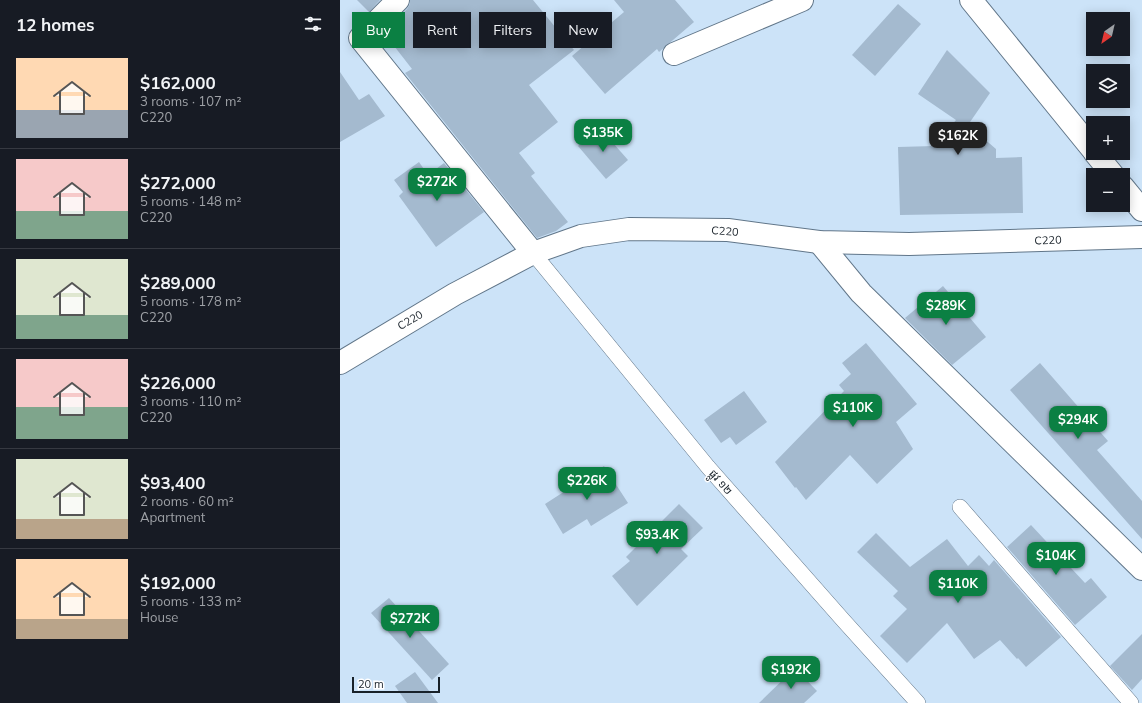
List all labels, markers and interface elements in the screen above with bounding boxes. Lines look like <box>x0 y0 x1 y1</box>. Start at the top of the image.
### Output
chip: Buy <box>352 12 405 48</box>
chip: Rent <box>413 12 471 48</box>
chip: Filters <box>479 12 546 48</box>
chip: New <box>554 12 612 48</box>
north arrow <box>1086 12 1130 56</box>
map controls <box>1086 12 1130 212</box>
icon: filters <box>302 13 324 35</box>
text: 12 homes <box>16 14 95 35</box>
button: layers <box>1086 64 1130 108</box>
text: $162,000 <box>140 72 216 93</box>
icon: home <box>48 74 96 122</box>
text: 3 rooms · 107 m² <box>140 93 241 109</box>
text: C220 <box>140 109 172 125</box>
button: + <box>1086 116 1130 160</box>
pin: $135K <box>575 119 631 153</box>
pin: $162K <box>930 122 986 156</box>
text: $135K <box>583 124 623 140</box>
text: $162K <box>938 127 978 143</box>
pin: $272K <box>409 168 465 202</box>
button: − <box>1086 168 1130 212</box>
text: $272,000 <box>140 172 216 193</box>
text: $272K <box>417 173 457 189</box>
icon: home <box>48 175 96 223</box>
text: 5 rooms · 148 m² <box>140 193 241 209</box>
text: C220 <box>140 209 172 225</box>
street label: C220 <box>711 223 740 239</box>
street label: C220 <box>1034 233 1062 247</box>
text: $289,000 <box>140 272 216 293</box>
icon: home <box>48 275 96 323</box>
pin: $289K <box>918 292 974 326</box>
text: 5 rooms · 178 m² <box>140 293 241 309</box>
text: $289K <box>926 297 966 313</box>
street label: C220 <box>395 307 426 333</box>
text: C220 <box>140 309 172 325</box>
text: $226,000 <box>140 372 216 393</box>
icon: home <box>48 375 96 423</box>
text: 3 rooms · 110 m² <box>140 393 241 409</box>
pin: $110K <box>825 394 881 428</box>
text: $110K <box>833 399 873 415</box>
pin: $294K <box>1050 406 1106 440</box>
text: C220 <box>140 409 172 425</box>
text: $294K <box>1058 411 1098 427</box>
pin: $226K <box>559 467 615 501</box>
street label: ផ្លូវ ១២ <box>704 467 736 500</box>
text: $93,400 <box>140 472 205 493</box>
text: $226K <box>567 472 607 488</box>
icon: home <box>48 475 96 523</box>
text: 2 rooms · 60 m² <box>140 493 234 509</box>
text: Apartment <box>140 509 205 525</box>
pin: $93.4K <box>624 521 690 555</box>
text: $93.4K <box>635 526 679 542</box>
pin: $104K <box>1028 542 1084 576</box>
text: $104K <box>1036 547 1076 563</box>
pin: $110K <box>930 570 986 604</box>
text: $192,000 <box>140 572 216 593</box>
icon: home <box>48 575 96 623</box>
text: $110K <box>938 575 978 591</box>
text: 5 rooms · 133 m² <box>140 593 241 609</box>
pin: $272K <box>382 605 438 639</box>
text: House <box>140 609 178 625</box>
text: $272K <box>390 610 430 626</box>
pin: $192K <box>763 656 819 690</box>
text: $192K <box>771 661 811 677</box>
scale bar <box>352 675 440 694</box>
text: 20 m <box>358 677 384 691</box>

